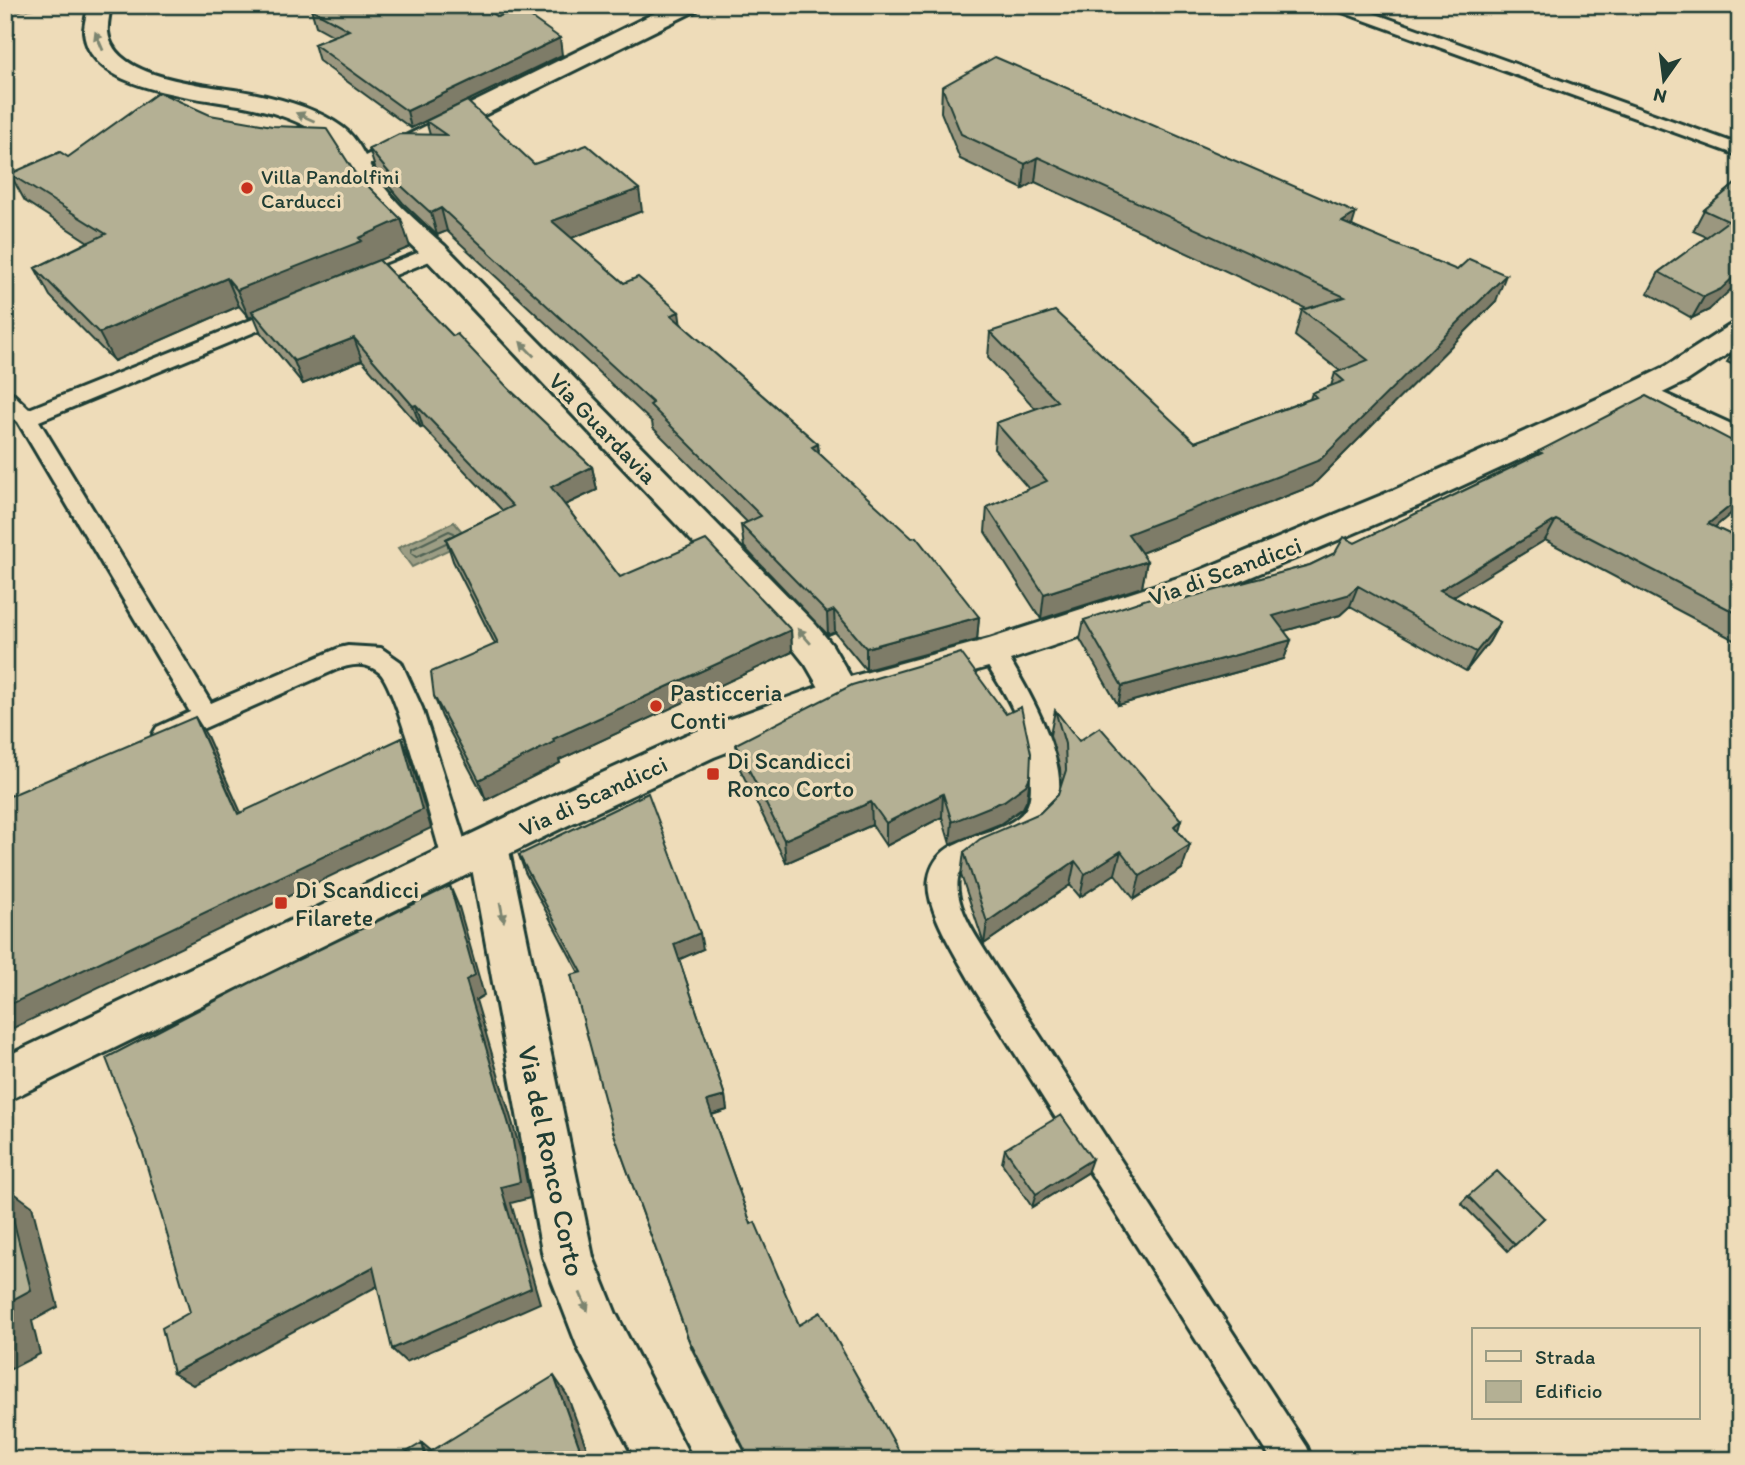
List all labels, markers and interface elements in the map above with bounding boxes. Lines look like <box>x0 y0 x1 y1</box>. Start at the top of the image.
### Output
one-way arrow <box>93 31 105 51</box>
north arrow <box>1630 46 1700 116</box>
text: N <box>1651 83 1669 109</box>
one-way arrow <box>294 111 315 122</box>
place label: Villa Pandolfini Carducci <box>261 164 399 213</box>
marker: Villa Pandolfini Carducci <box>239 180 255 196</box>
one-way arrow <box>519 340 536 357</box>
street label: Via Guardavia <box>543 366 664 490</box>
street label: Via di Scandicci <box>1145 530 1305 612</box>
one-way arrow <box>797 628 812 645</box>
place label: Pasticceria Conti <box>670 678 783 735</box>
marker: Pasticceria Conti <box>648 698 664 714</box>
place label: Di Scandicci Ronco Corto <box>727 746 854 803</box>
street label: Via di Scandicci <box>514 749 672 843</box>
marker: Di Scandicci Ronco Corto <box>705 766 721 782</box>
place label: Di Scandicci Filarete <box>295 875 419 932</box>
marker: Di Scandicci Filarete <box>273 895 289 911</box>
one-way arrow <box>496 901 507 923</box>
street label: Via del Ronco Corto <box>511 1042 593 1280</box>
one-way arrow <box>579 1292 590 1313</box>
legend <box>1472 1328 1700 1420</box>
text: Strada <box>1535 1344 1595 1369</box>
text: Edificio <box>1535 1378 1603 1403</box>

